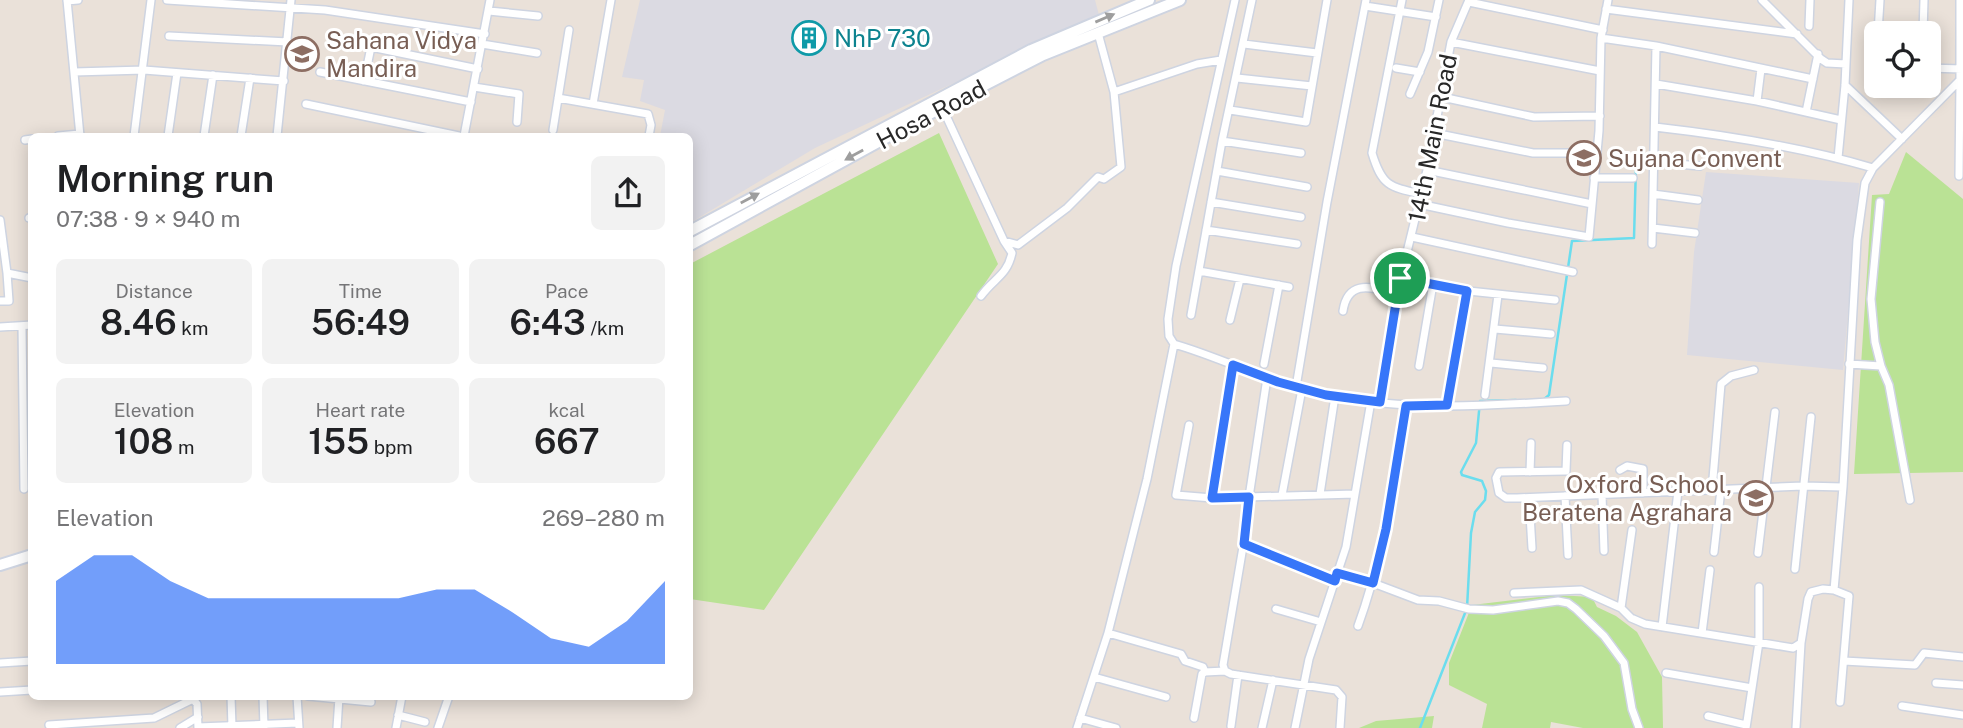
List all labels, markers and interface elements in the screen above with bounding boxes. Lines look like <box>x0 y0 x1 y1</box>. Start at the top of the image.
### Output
one-way arrow <box>1095 12 1115 24</box>
building icon: NhP 730 <box>790 19 828 57</box>
map controls <box>1864 21 1941 98</box>
button: locate <box>1864 21 1941 98</box>
place label: NhP 730 <box>834 24 931 52</box>
place label: Sahana Vidya Mandira <box>326 26 477 82</box>
school or university icon: Sahana Vidya Mandira <box>283 35 321 73</box>
street label: 14th Main Road <box>1402 51 1462 225</box>
street label: Hosa Road <box>872 74 990 154</box>
school or university icon: Sujana Convent <box>1565 139 1603 177</box>
place label: Sujana Convent <box>1608 144 1782 172</box>
one-way arrow <box>843 149 863 161</box>
text: Morning run <box>56 156 274 201</box>
button: share <box>591 156 665 230</box>
one-way arrow <box>740 193 760 205</box>
text: 07:38 · 9 × 940 m <box>56 205 241 232</box>
pin <box>1370 248 1430 308</box>
icon: arrive <box>1381 259 1419 297</box>
text: Distance <box>116 280 193 302</box>
text: Time <box>339 280 382 302</box>
text: Pace <box>545 280 589 302</box>
text: 8.46 <box>100 302 177 343</box>
text: 56:49 <box>311 302 410 343</box>
text: 6:43 <box>509 302 586 343</box>
text: km <box>177 317 208 339</box>
text: /km <box>586 317 624 339</box>
text: Elevation <box>114 399 194 421</box>
text: Heart rate <box>316 399 405 421</box>
text: kcal <box>548 399 585 421</box>
text: 108 <box>114 421 173 462</box>
text: 155 <box>308 421 369 462</box>
text: 667 <box>534 421 600 462</box>
text: m <box>173 436 195 458</box>
text: bpm <box>369 436 413 458</box>
place label: Oxford School, Beratena Agrahara <box>1522 470 1732 526</box>
school or university icon: Oxford School, Beratena Agrahara <box>1737 479 1775 517</box>
text: Elevation <box>56 504 154 531</box>
text: 269–280 m <box>542 504 665 531</box>

